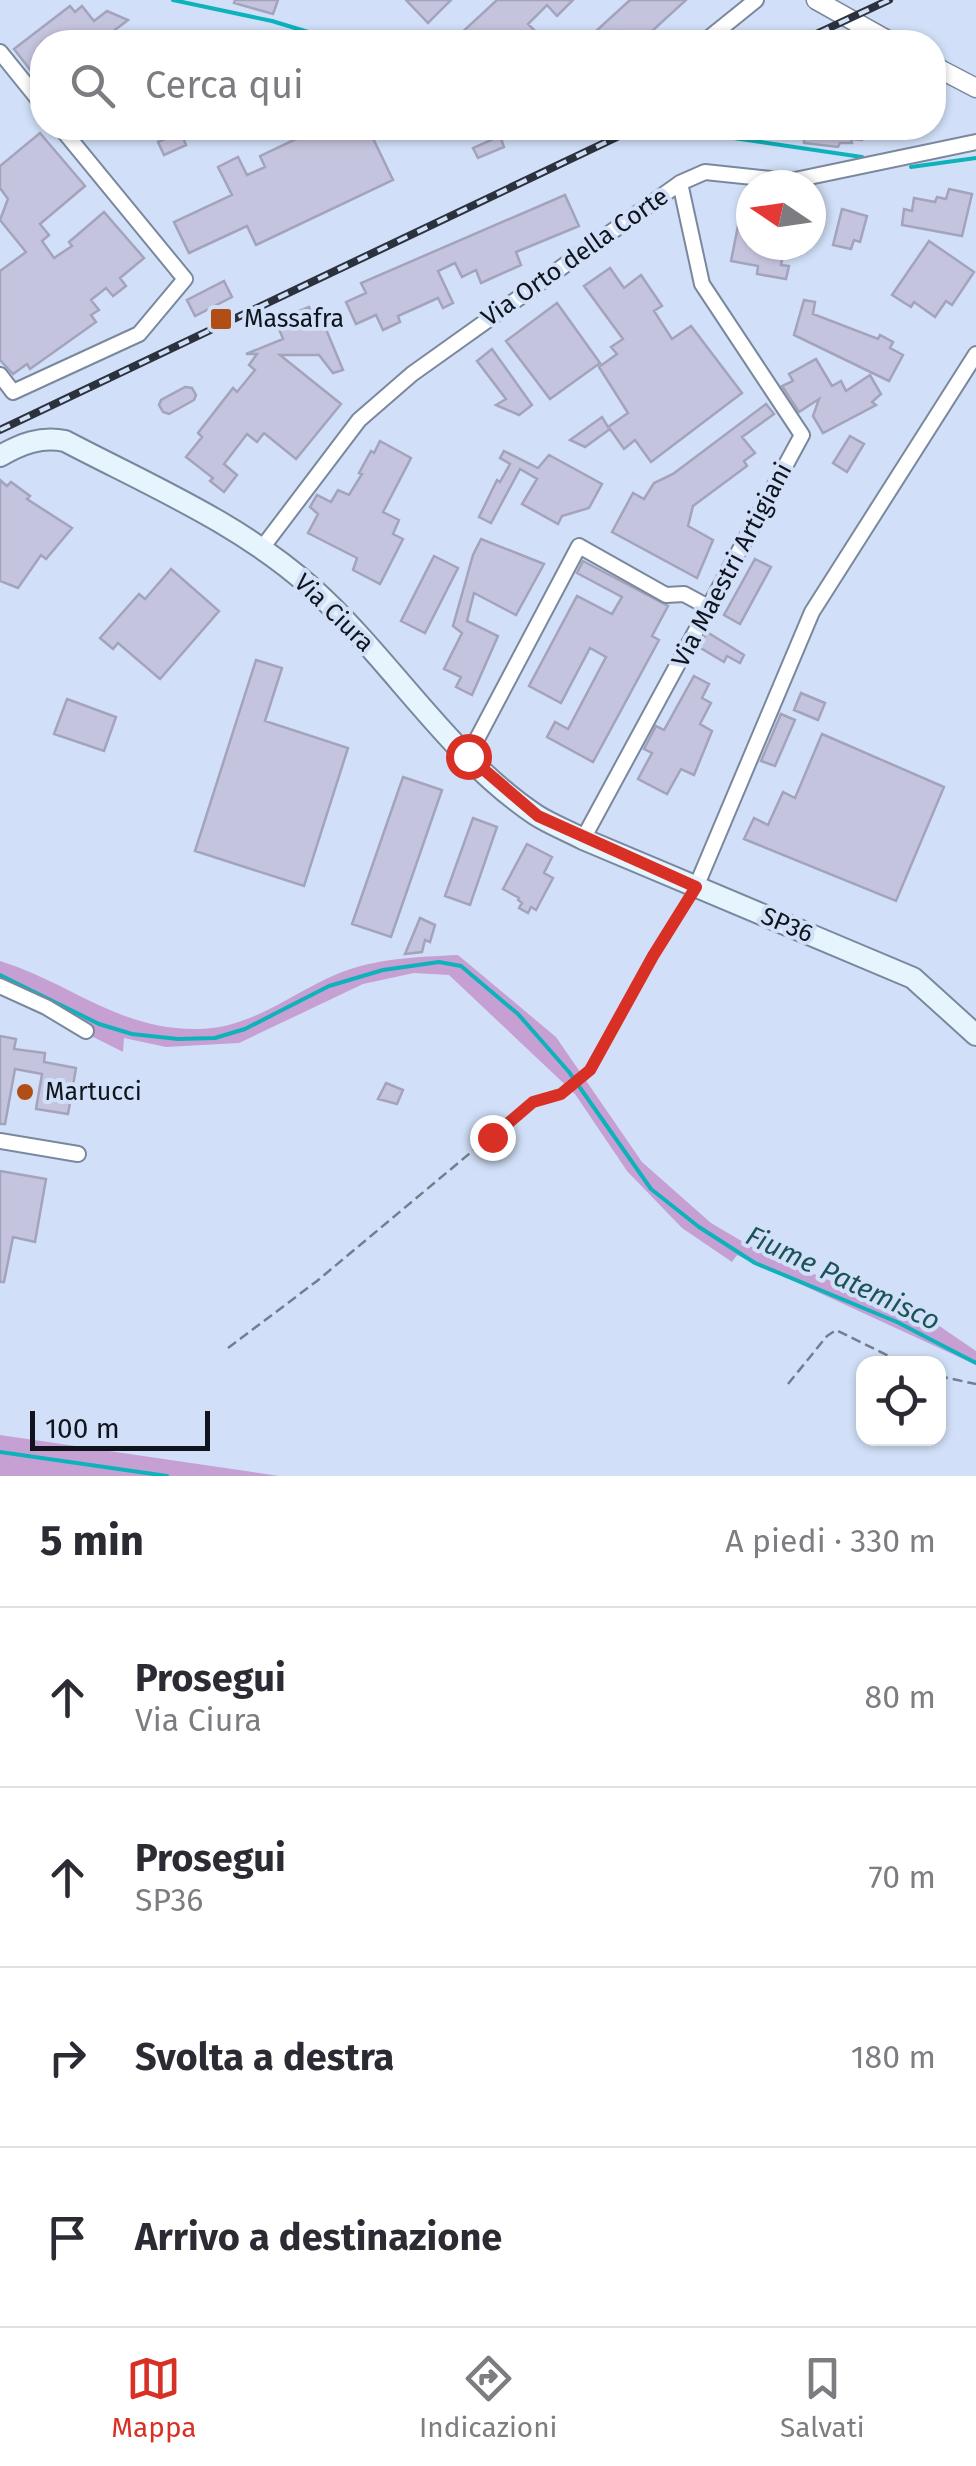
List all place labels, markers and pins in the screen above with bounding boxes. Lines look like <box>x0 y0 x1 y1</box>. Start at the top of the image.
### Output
place label: Massafra <box>244 304 344 334</box>
marker: Massafra <box>208 306 234 332</box>
place label: Martucci <box>45 1077 142 1107</box>
marker: Martucci <box>14 1081 36 1103</box>

